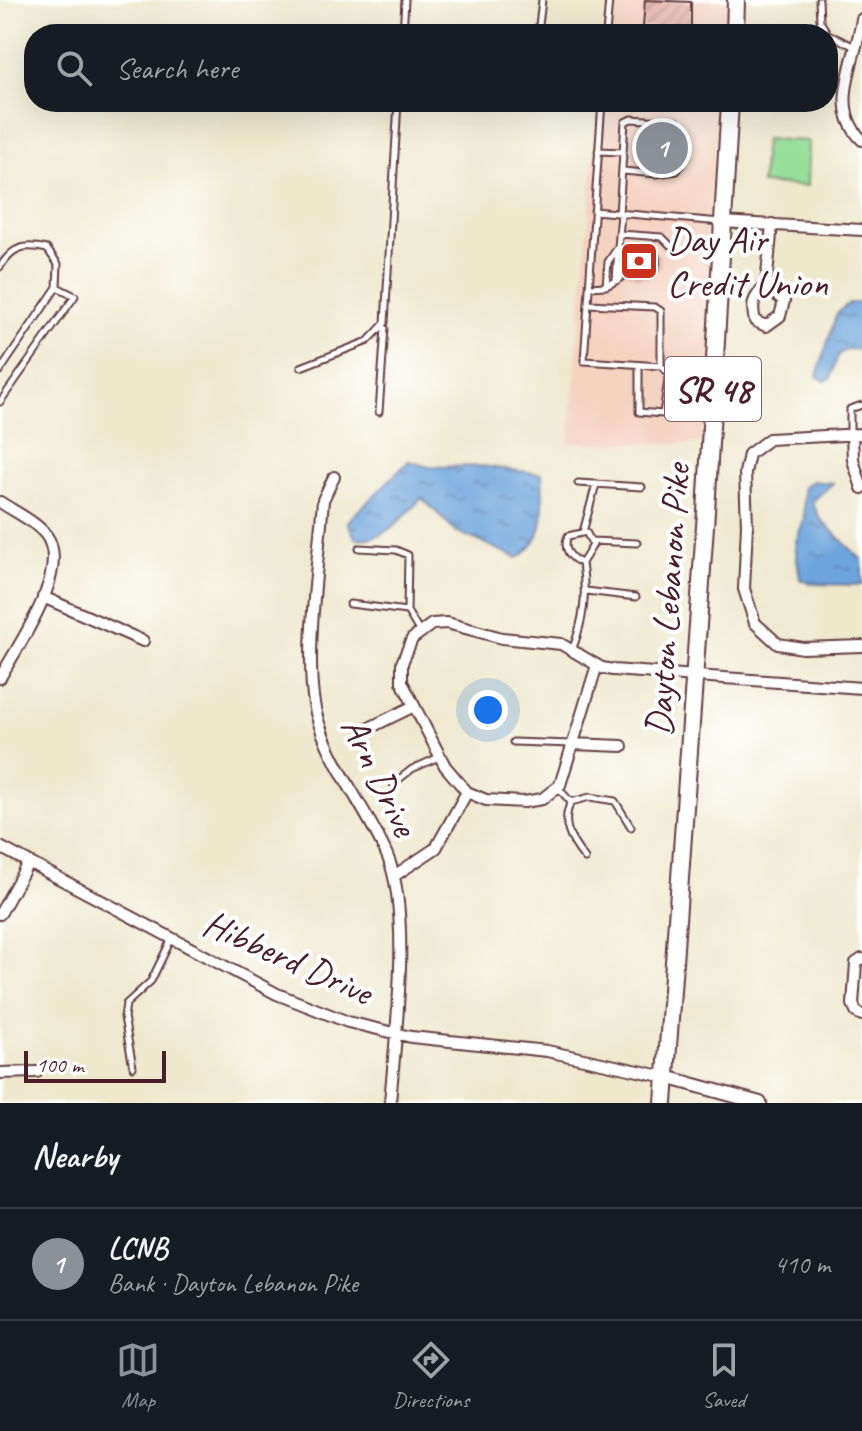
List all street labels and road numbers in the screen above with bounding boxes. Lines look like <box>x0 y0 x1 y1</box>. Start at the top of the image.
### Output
road number: SR 48 <box>665 357 761 421</box>
street label: Dayton Lebanon Pike <box>635 460 701 738</box>
street label: Arn Drive <box>331 709 430 846</box>
street label: Hibberd Drive <box>196 899 382 1017</box>

